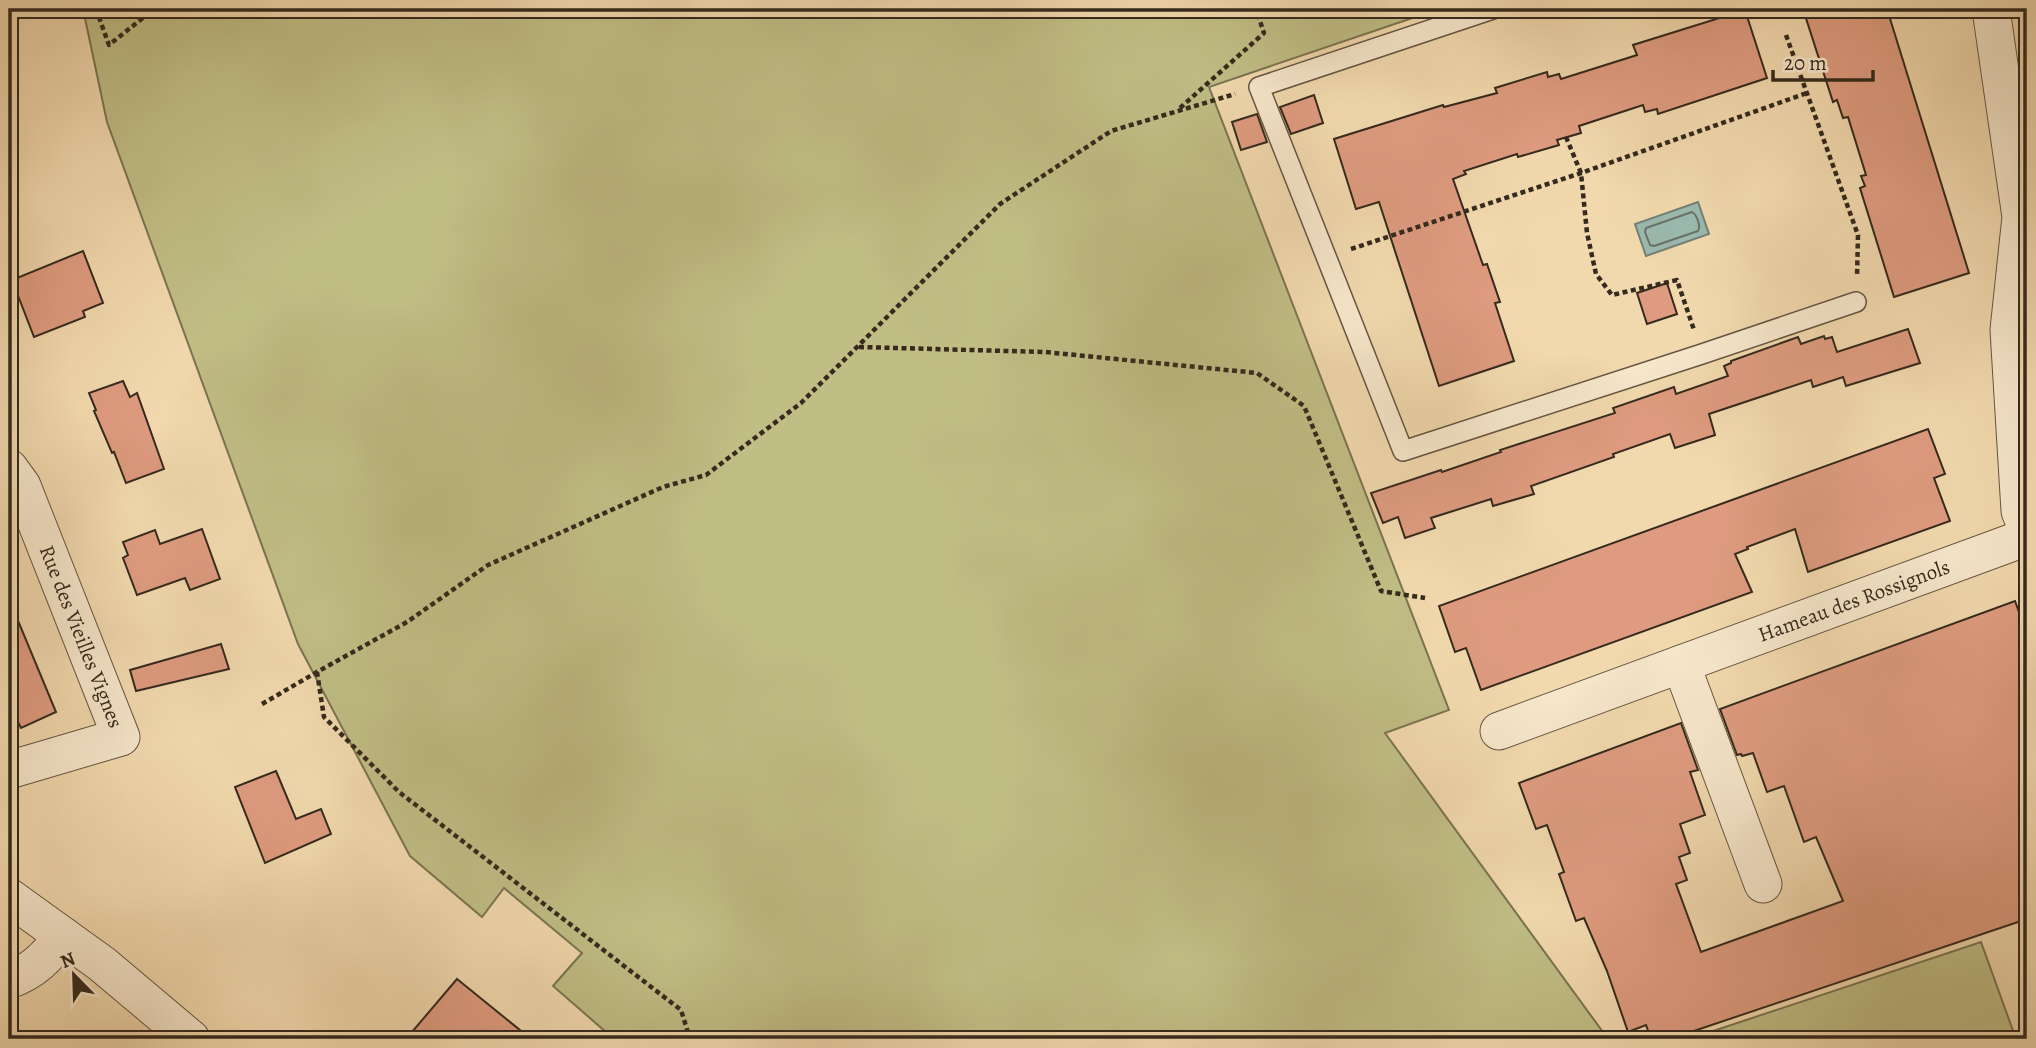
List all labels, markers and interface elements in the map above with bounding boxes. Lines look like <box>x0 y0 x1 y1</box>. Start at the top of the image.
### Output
scale bar <box>1773 38 1873 82</box>
text: 20 m <box>1784 49 1827 77</box>
street label: Rue des Vieilles Vignes <box>33 541 130 732</box>
street label: Hameau des Rossignols <box>1754 553 1954 649</box>
north arrow <box>38 940 108 1010</box>
text: N <box>56 946 79 975</box>

